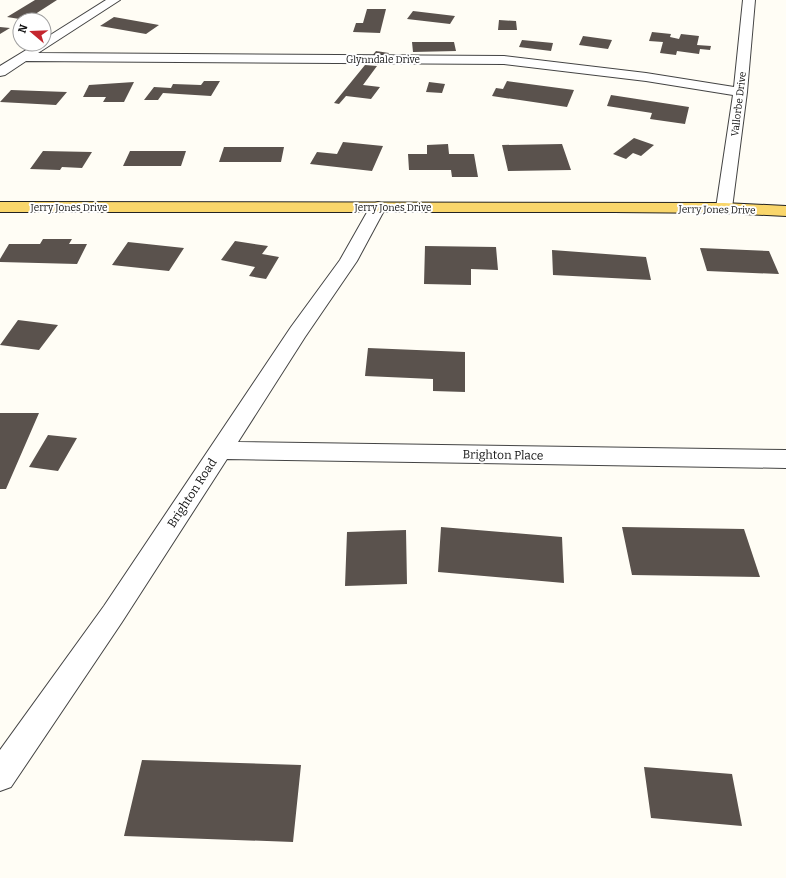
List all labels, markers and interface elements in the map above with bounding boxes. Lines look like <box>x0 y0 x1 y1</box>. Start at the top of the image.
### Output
north arrow <box>12 12 52 52</box>
text: N <box>15 22 31 35</box>
street label: Glynndale Drive <box>346 54 420 66</box>
street label: Vallorbe Drive <box>729 71 749 137</box>
street label: Jerry Jones Drive <box>30 202 107 214</box>
street label: Jerry Jones Drive <box>354 202 431 214</box>
street label: Jerry Jones Drive <box>677 203 756 217</box>
street label: Brighton Place <box>463 447 543 463</box>
street label: Brighton Road <box>164 456 220 530</box>

